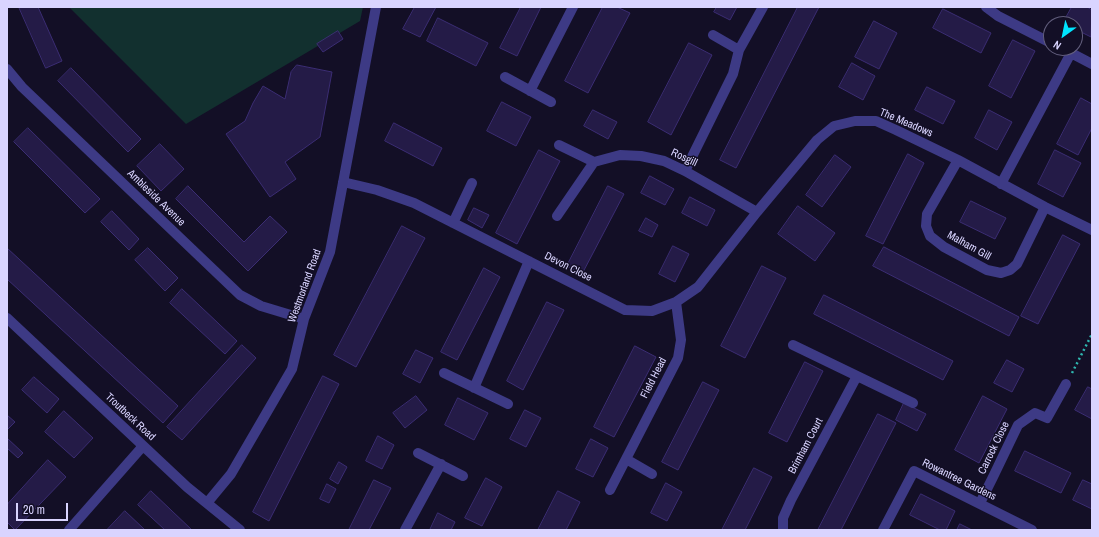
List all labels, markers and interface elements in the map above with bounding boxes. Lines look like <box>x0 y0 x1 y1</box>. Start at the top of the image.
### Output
north arrow <box>1043 16 1083 56</box>
text: N <box>1050 38 1064 53</box>
street label: The Meadows <box>877 106 935 140</box>
street label: Rosgill <box>669 146 699 170</box>
street label: Ambleside Avenue <box>124 167 188 229</box>
street label: Malham Gill <box>945 229 993 263</box>
street label: Westmorland Road <box>286 248 324 324</box>
street label: Devon Close <box>542 249 594 285</box>
street label: Field Head <box>638 355 670 401</box>
street label: Troutbeck Road <box>102 390 158 444</box>
street label: Brimham Court <box>786 416 826 476</box>
street label: Carrock Close <box>976 419 1012 477</box>
street label: Rowantree Gardens <box>920 456 998 504</box>
scale bar <box>18 495 70 521</box>
text: 20 m <box>23 502 45 518</box>

